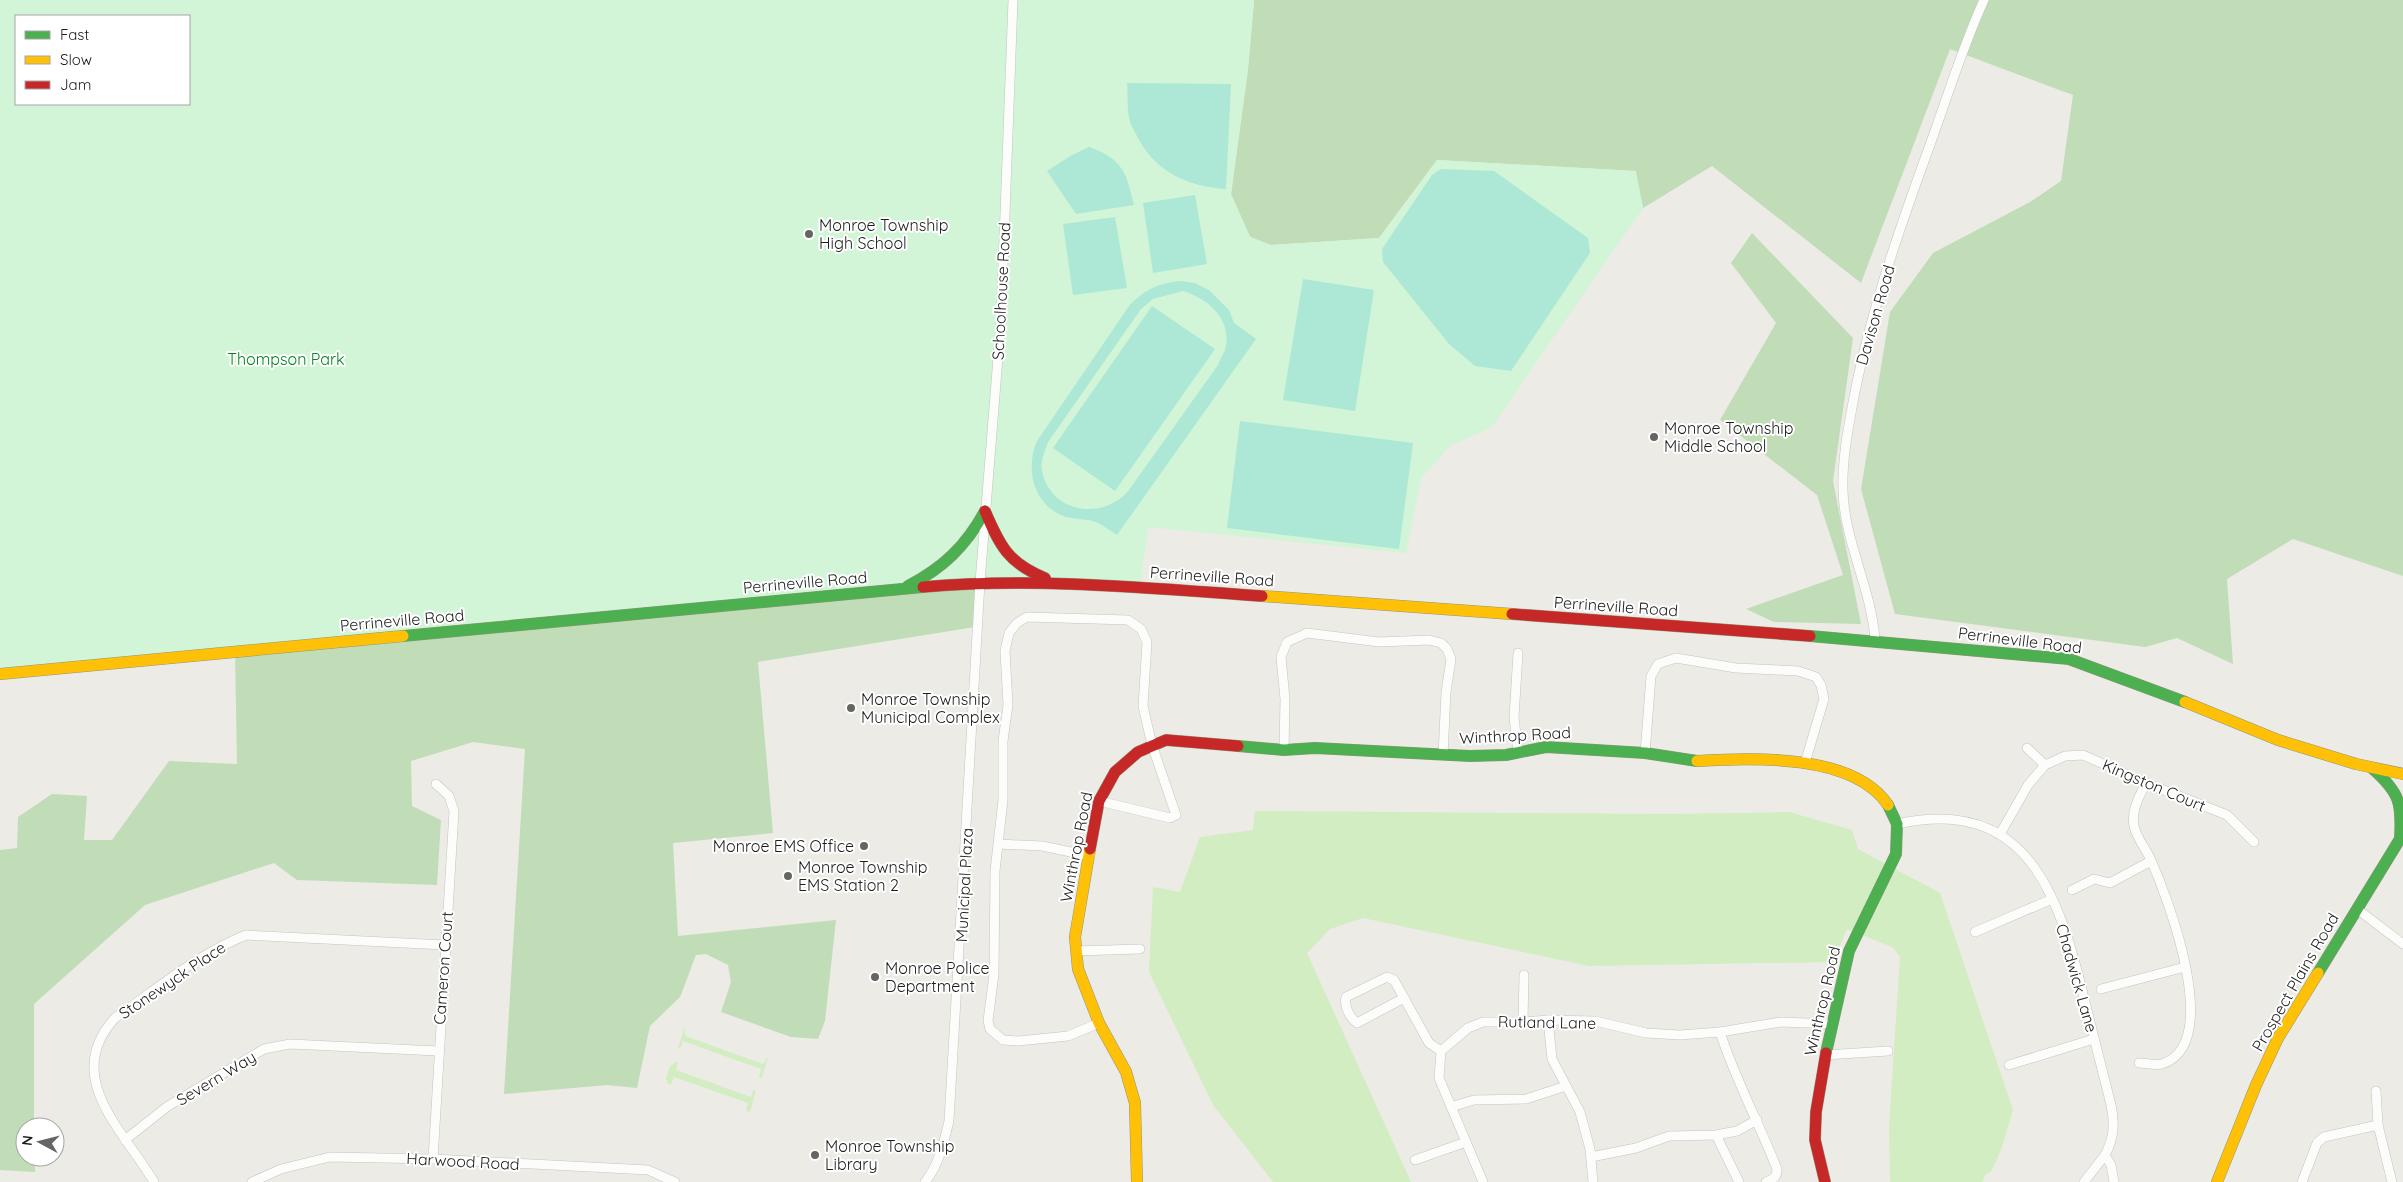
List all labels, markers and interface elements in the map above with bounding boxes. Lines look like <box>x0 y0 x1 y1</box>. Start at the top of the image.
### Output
legend <box>15 15 190 105</box>
text: Fast <box>60 25 89 44</box>
text: Slow <box>60 50 92 69</box>
text: Jam <box>60 75 91 94</box>
place label: Monroe Township High School <box>819 215 948 253</box>
street label: Schoolhouse Road <box>987 222 1015 360</box>
marker: Monroe Township High School <box>803 228 815 240</box>
street label: Davison Road <box>1851 263 1899 367</box>
park label: Thompson Park <box>227 349 345 369</box>
place label: Monroe Township Middle School <box>1664 418 1793 456</box>
marker: Monroe Township Middle School <box>1648 431 1660 443</box>
street label: Perrineville Road <box>1149 562 1275 590</box>
street label: Perrineville Road <box>742 567 868 597</box>
street label: Perrineville Road <box>1553 592 1679 620</box>
street label: Perrineville Road <box>339 605 465 635</box>
street label: Perrineville Road <box>1957 622 2083 658</box>
place label: Monroe Township Municipal Complex <box>861 689 1000 727</box>
marker: Monroe Township Municipal Complex <box>845 702 857 714</box>
street label: Winthrop Road <box>1459 722 1571 748</box>
street label: Kingston Court <box>2099 754 2209 816</box>
street label: Winthrop Road <box>1056 790 1096 904</box>
street label: Municipal Plaza <box>951 827 977 943</box>
place label: Monroe EMS Office <box>713 836 854 856</box>
marker: Monroe EMS Office <box>858 840 870 852</box>
place label: Monroe Township EMS Station 2 <box>798 857 927 895</box>
marker: Monroe Township EMS Station 2 <box>782 870 794 882</box>
street label: Prospect Plains Road <box>2247 909 2343 1055</box>
street label: Cameron Court <box>429 911 457 1025</box>
street label: Chadwick Lane <box>2052 921 2102 1035</box>
street label: Stonewyck Place <box>115 937 229 1023</box>
street label: Winthrop Road <box>1800 944 1844 1058</box>
place label: Monroe Police Department <box>885 958 990 996</box>
marker: Monroe Police Department <box>869 971 881 983</box>
street label: Rutland Lane <box>1498 1011 1596 1033</box>
street label: Severn Way <box>173 1046 259 1110</box>
north arrow <box>15 1117 65 1167</box>
text: N <box>18 1134 37 1147</box>
place label: Monroe Township Library <box>825 1136 954 1174</box>
street label: Harwood Road <box>406 1148 520 1174</box>
marker: Monroe Township Library <box>809 1149 821 1161</box>

